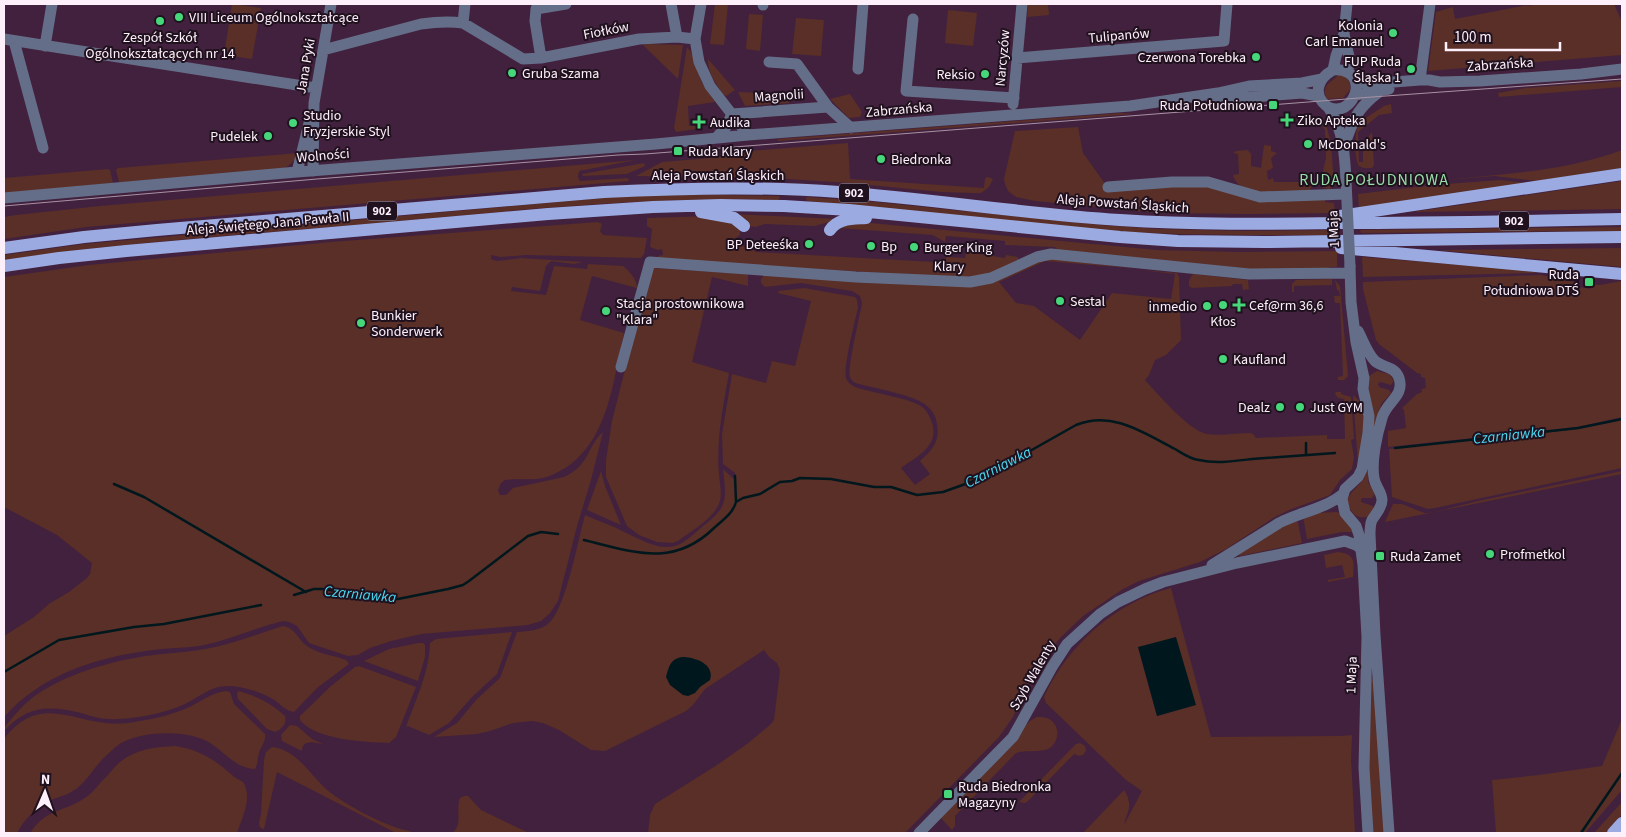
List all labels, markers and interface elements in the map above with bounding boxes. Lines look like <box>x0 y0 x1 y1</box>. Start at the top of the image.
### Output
place label: VIII Liceum Ogólnokształcące <box>189 8 359 28</box>
marker: VIII Liceum Ogólnokształcące <box>173 11 185 23</box>
marker: Zespół Szkół Ogólnokształcących nr 14 <box>154 15 166 27</box>
place label: Kolonia Carl Emanuel <box>1305 16 1383 52</box>
street label: Fiołków <box>582 17 631 45</box>
scale bar <box>1446 20 1560 52</box>
street label: Tulipanów <box>1088 23 1151 49</box>
marker: Kolonia Carl Emanuel <box>1387 27 1399 39</box>
text: 100 m <box>1454 27 1492 48</box>
place label: Zespół Szkół Ogólnokształcących nr 14 <box>85 28 235 64</box>
street label: Narcyzów <box>991 29 1015 87</box>
street label: Jana Pyki <box>291 37 321 96</box>
place label: Czerwona Torebka <box>1138 48 1246 68</box>
marker: Czerwona Torebka <box>1250 51 1262 63</box>
place label: FUP Ruda Śląska 1 <box>1344 52 1401 88</box>
street label: Zabrzańska <box>1466 53 1534 77</box>
marker: FUP Ruda Śląska 1 <box>1405 63 1417 75</box>
place label: Gruba Szama <box>522 64 599 84</box>
place label: Reksio <box>936 65 975 85</box>
marker: Gruba Szama <box>506 67 518 79</box>
marker: Reksio <box>979 68 991 80</box>
street label: Magnolii <box>753 84 805 108</box>
place label: Ruda Południowa <box>1159 96 1263 116</box>
street label: Zabrzańska <box>865 97 933 123</box>
marker: Ruda Południowa <box>1267 99 1279 111</box>
place label: Studio Fryzjerskie Styl <box>303 106 391 142</box>
place label: Ziko Apteka <box>1297 111 1366 131</box>
place label: Audika <box>710 113 750 133</box>
marker: Ziko Apteka <box>1281 114 1293 126</box>
marker: Audika <box>692 115 706 129</box>
marker: Studio Fryzjerskie Styl <box>287 117 299 129</box>
place label: Pudelek <box>210 127 258 147</box>
marker: Pudelek <box>262 130 274 142</box>
place label: McDonald's <box>1318 135 1386 155</box>
marker: McDonald's <box>1302 138 1314 150</box>
place label: Ruda Klary <box>688 142 752 162</box>
street label: Wolności <box>296 144 350 168</box>
marker: Ruda Klary <box>672 145 684 157</box>
place label: Biedronka <box>891 150 951 170</box>
marker: Biedronka <box>875 153 887 165</box>
street label: Aleja Powstań Śląskich <box>652 166 784 186</box>
district label: RUDA POŁUDNIOWA <box>1299 169 1449 191</box>
road number: 902 <box>839 184 869 202</box>
street label: Aleja Powstań Śląskich <box>1056 189 1190 219</box>
road number: 902 <box>367 202 397 220</box>
street label: Aleja świętego Jana Pawła II <box>186 207 350 241</box>
street label: 1 Maja <box>1323 210 1345 248</box>
road number: 902 <box>1499 212 1529 230</box>
place label: BP Deteeśka <box>726 235 799 255</box>
place label: Bp <box>881 237 897 257</box>
marker: BP Deteeśka <box>803 238 815 250</box>
place label: Burger King <box>924 238 992 258</box>
marker: Bp <box>865 240 877 252</box>
marker: Burger King <box>908 241 920 253</box>
street label: Klary <box>933 256 965 278</box>
place label: Ruda Południowa DTŚ <box>1483 265 1579 301</box>
marker: Ruda Południowa DTŚ <box>1583 276 1595 288</box>
place label: Sestal <box>1070 292 1105 312</box>
place label: Stacja prostownikowa "Klara" <box>616 294 744 330</box>
marker: Sestal <box>1054 295 1066 307</box>
place label: Cef@rm 36,6 <box>1249 296 1324 316</box>
place label: inmedio <box>1149 297 1197 317</box>
marker: Kłos <box>1217 299 1229 311</box>
marker: Cef@rm 36,6 <box>1233 299 1245 311</box>
marker: inmedio <box>1201 300 1213 312</box>
marker: Stacja prostownikowa "Klara" <box>600 305 612 317</box>
place label: Bunkier Sonderwerk <box>371 306 442 342</box>
place label: Kłos <box>1210 312 1236 332</box>
marker: Bunkier Sonderwerk <box>355 317 367 329</box>
place label: Kaufland <box>1233 350 1286 370</box>
marker: Kaufland <box>1217 353 1229 365</box>
place label: Dealz <box>1238 398 1270 418</box>
place label: Just GYM <box>1310 398 1363 418</box>
marker: Dealz <box>1274 401 1286 413</box>
marker: Just GYM <box>1294 401 1306 413</box>
water label: Czarniawka <box>1472 421 1546 450</box>
water label: Czarniawka <box>961 442 1035 493</box>
place label: Profmetkol <box>1500 545 1566 565</box>
place label: Ruda Zamet <box>1390 547 1461 567</box>
marker: Profmetkol <box>1484 548 1496 560</box>
marker: Ruda Zamet <box>1374 550 1386 562</box>
water label: Czarniawka <box>323 581 397 608</box>
street label: Szyb Walenty <box>1005 636 1061 714</box>
street label: 1 Maja <box>1341 656 1363 694</box>
north arrow <box>20 767 70 817</box>
text: N <box>40 770 50 790</box>
place label: Ruda Biedronka Magazyny <box>958 777 1051 813</box>
marker: Ruda Biedronka Magazyny <box>942 788 954 800</box>

